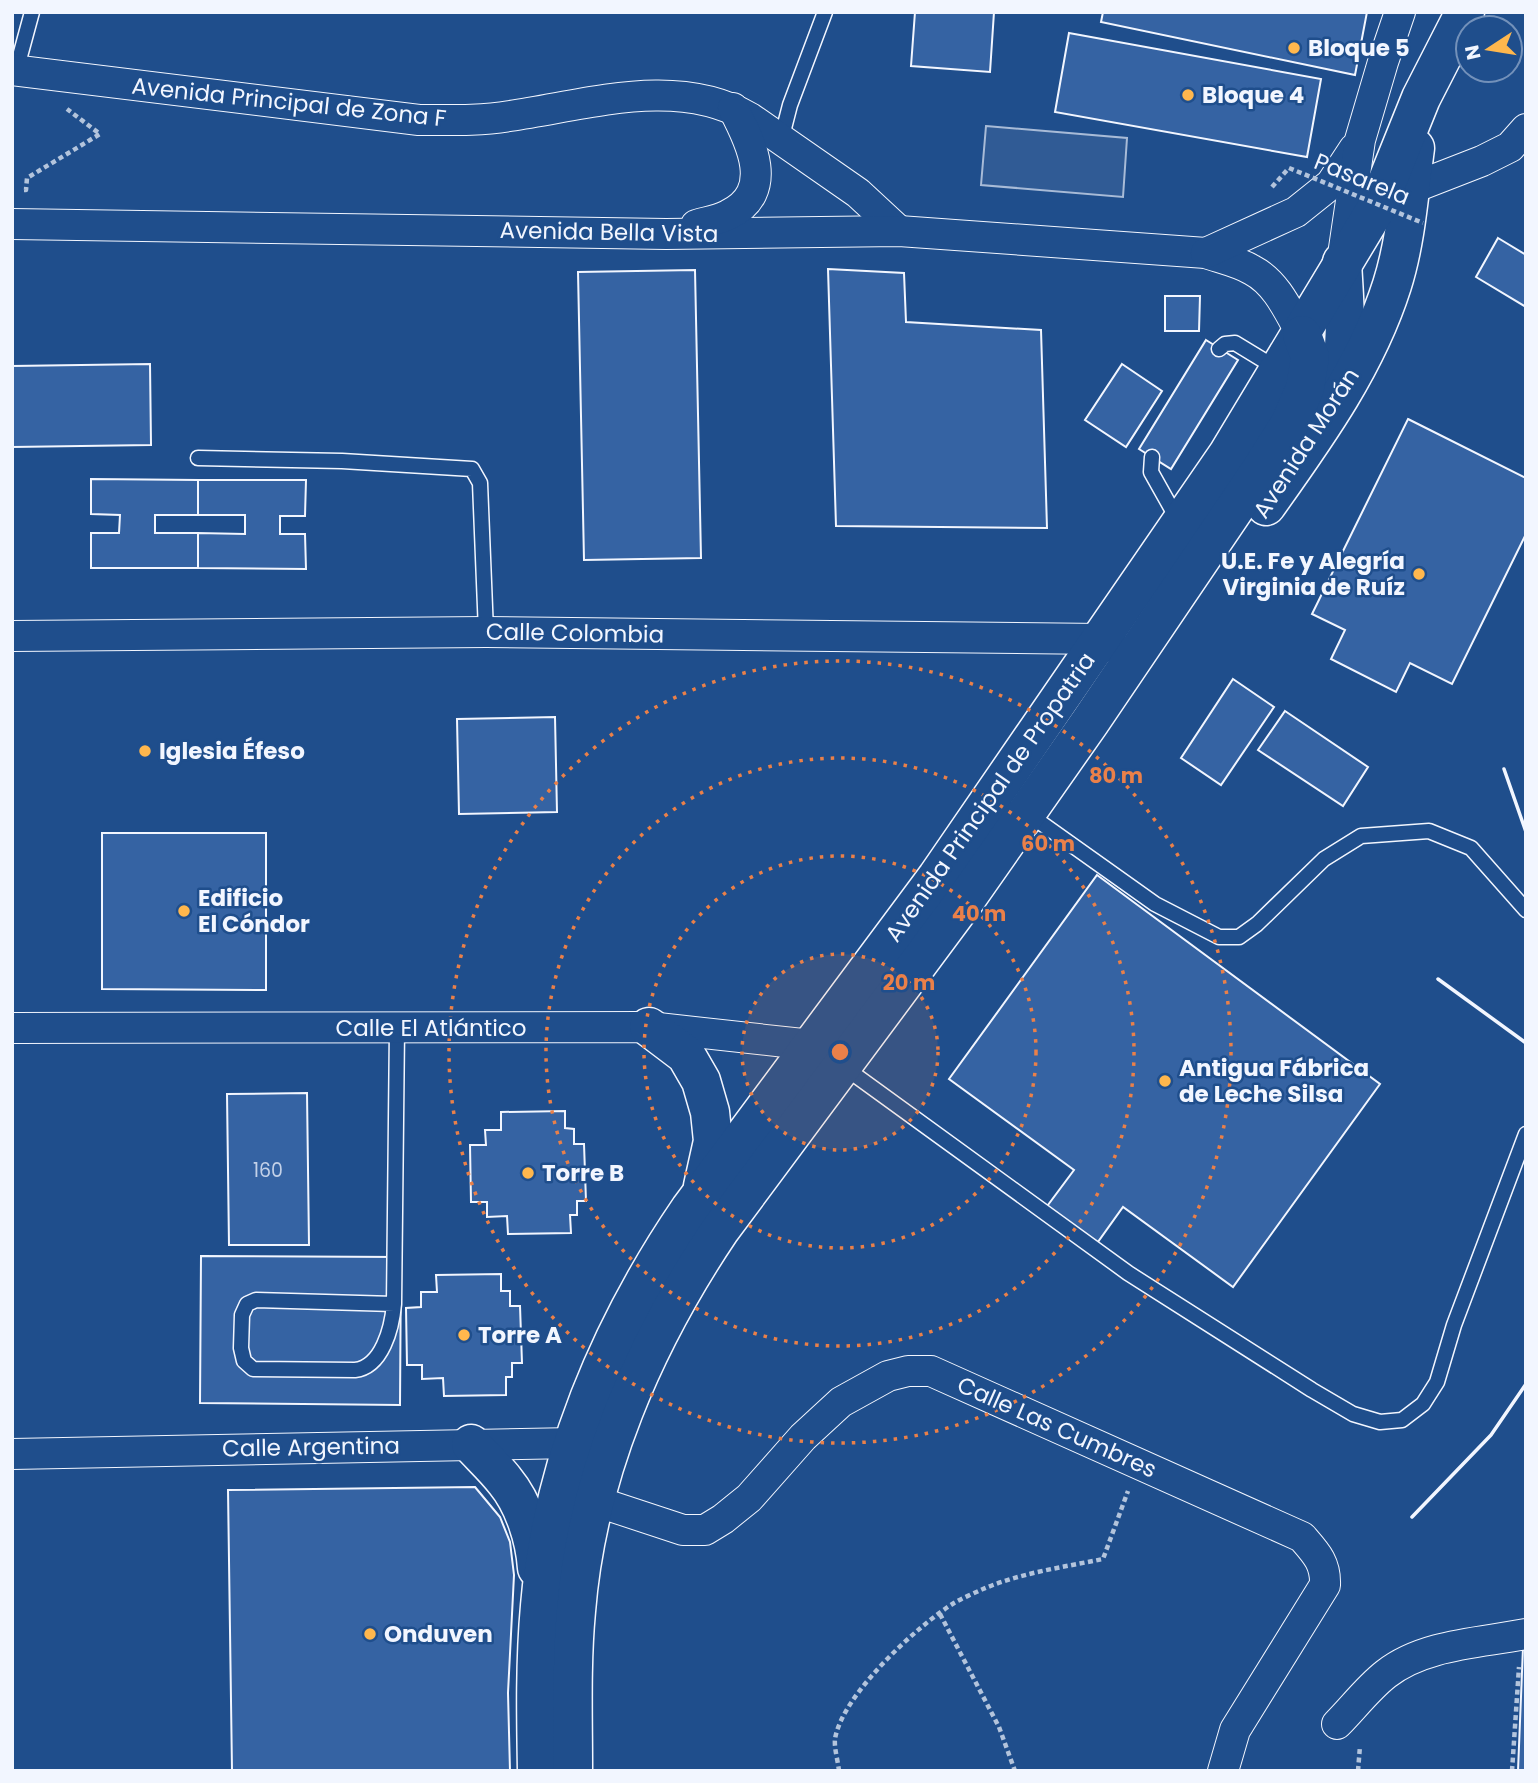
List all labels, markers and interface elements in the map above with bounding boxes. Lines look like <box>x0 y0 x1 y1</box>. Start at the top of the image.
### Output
north arrow <box>1454 14 1524 84</box>
place label: Bloque 5 <box>1308 32 1410 64</box>
marker: Bloque 5 <box>1286 40 1302 56</box>
text: N <box>1458 43 1488 62</box>
street label: Avenida Principal de Zona F <box>130 70 448 134</box>
place label: Bloque 4 <box>1202 79 1304 111</box>
marker: Bloque 4 <box>1180 87 1196 103</box>
street label: Pasarela <box>1309 145 1415 213</box>
street label: Avenida Bella Vista <box>499 214 719 250</box>
street label: Avenida Morán <box>1245 361 1367 525</box>
place label: U.E. Fe y Alegría Virginia de Ruíz <box>1221 545 1405 603</box>
marker: U.E. Fe y Alegría Virginia de Ruíz <box>1411 566 1427 582</box>
street label: Calle Colombia <box>486 615 664 651</box>
street label: Avenida Principal de Propatria <box>877 646 1103 948</box>
place label: Iglesia Éfeso <box>159 735 305 767</box>
marker: Iglesia Éfeso <box>137 743 153 759</box>
text: 80 m <box>1089 761 1143 790</box>
text: 60 m <box>1021 829 1075 858</box>
place label: Edificio El Cóndor <box>198 882 310 940</box>
text: 40 m <box>952 899 1006 928</box>
marker: Edificio El Cóndor <box>176 903 192 919</box>
text: 20 m <box>883 968 935 997</box>
street label: Calle El Atlántico <box>335 1012 527 1044</box>
centre of rings <box>828 1040 852 1064</box>
place label: Antigua Fábrica de Leche Silsa <box>1179 1052 1369 1110</box>
marker: Antigua Fábrica de Leche Silsa <box>1157 1073 1173 1089</box>
house number: 160 <box>253 1157 283 1184</box>
place label: Torre B <box>542 1157 624 1189</box>
marker: Torre B <box>520 1165 536 1181</box>
place label: Torre A <box>478 1319 562 1351</box>
marker: Torre A <box>456 1327 472 1343</box>
street label: Calle Las Cumbres <box>952 1369 1162 1485</box>
street label: Calle Argentina <box>222 1429 400 1465</box>
place label: Onduven <box>384 1618 493 1650</box>
marker: Onduven <box>362 1626 378 1642</box>

